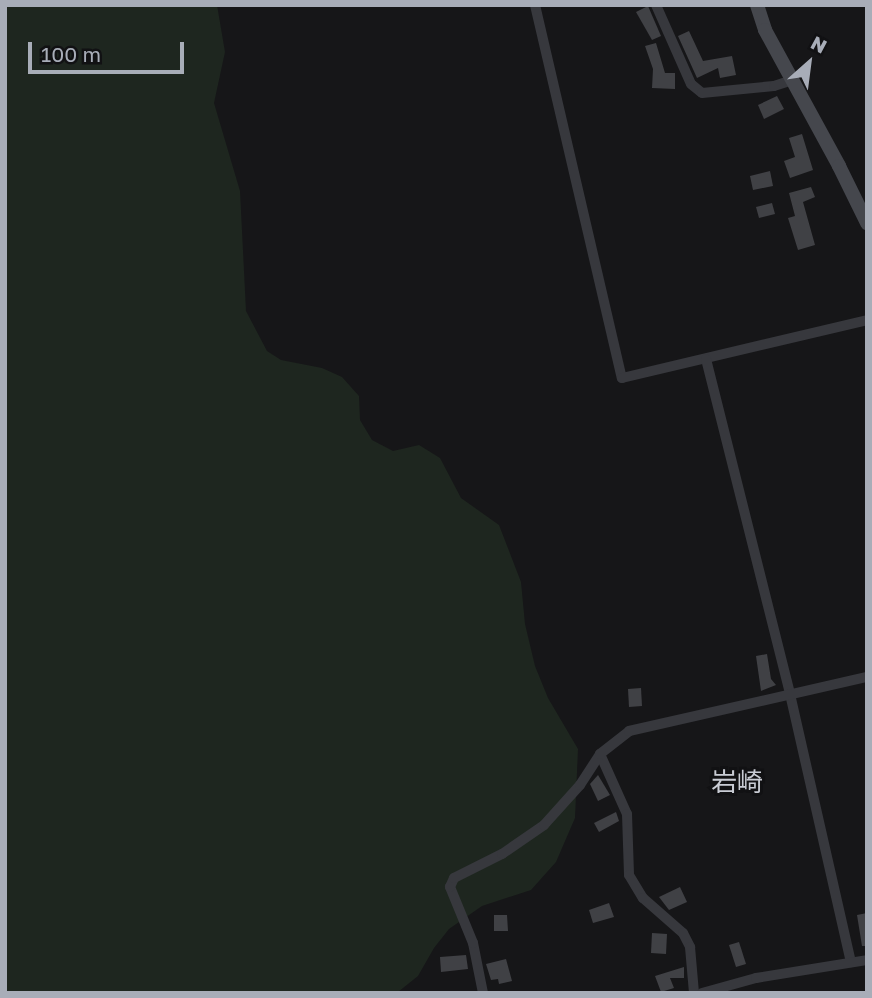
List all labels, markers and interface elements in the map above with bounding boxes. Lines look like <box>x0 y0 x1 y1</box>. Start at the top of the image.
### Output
scale bar <box>32 28 187 72</box>
north arrow <box>774 28 844 98</box>
text: N <box>807 30 831 58</box>
text: 100 m <box>41 41 101 67</box>
district label: 岩崎 <box>711 766 763 798</box>

